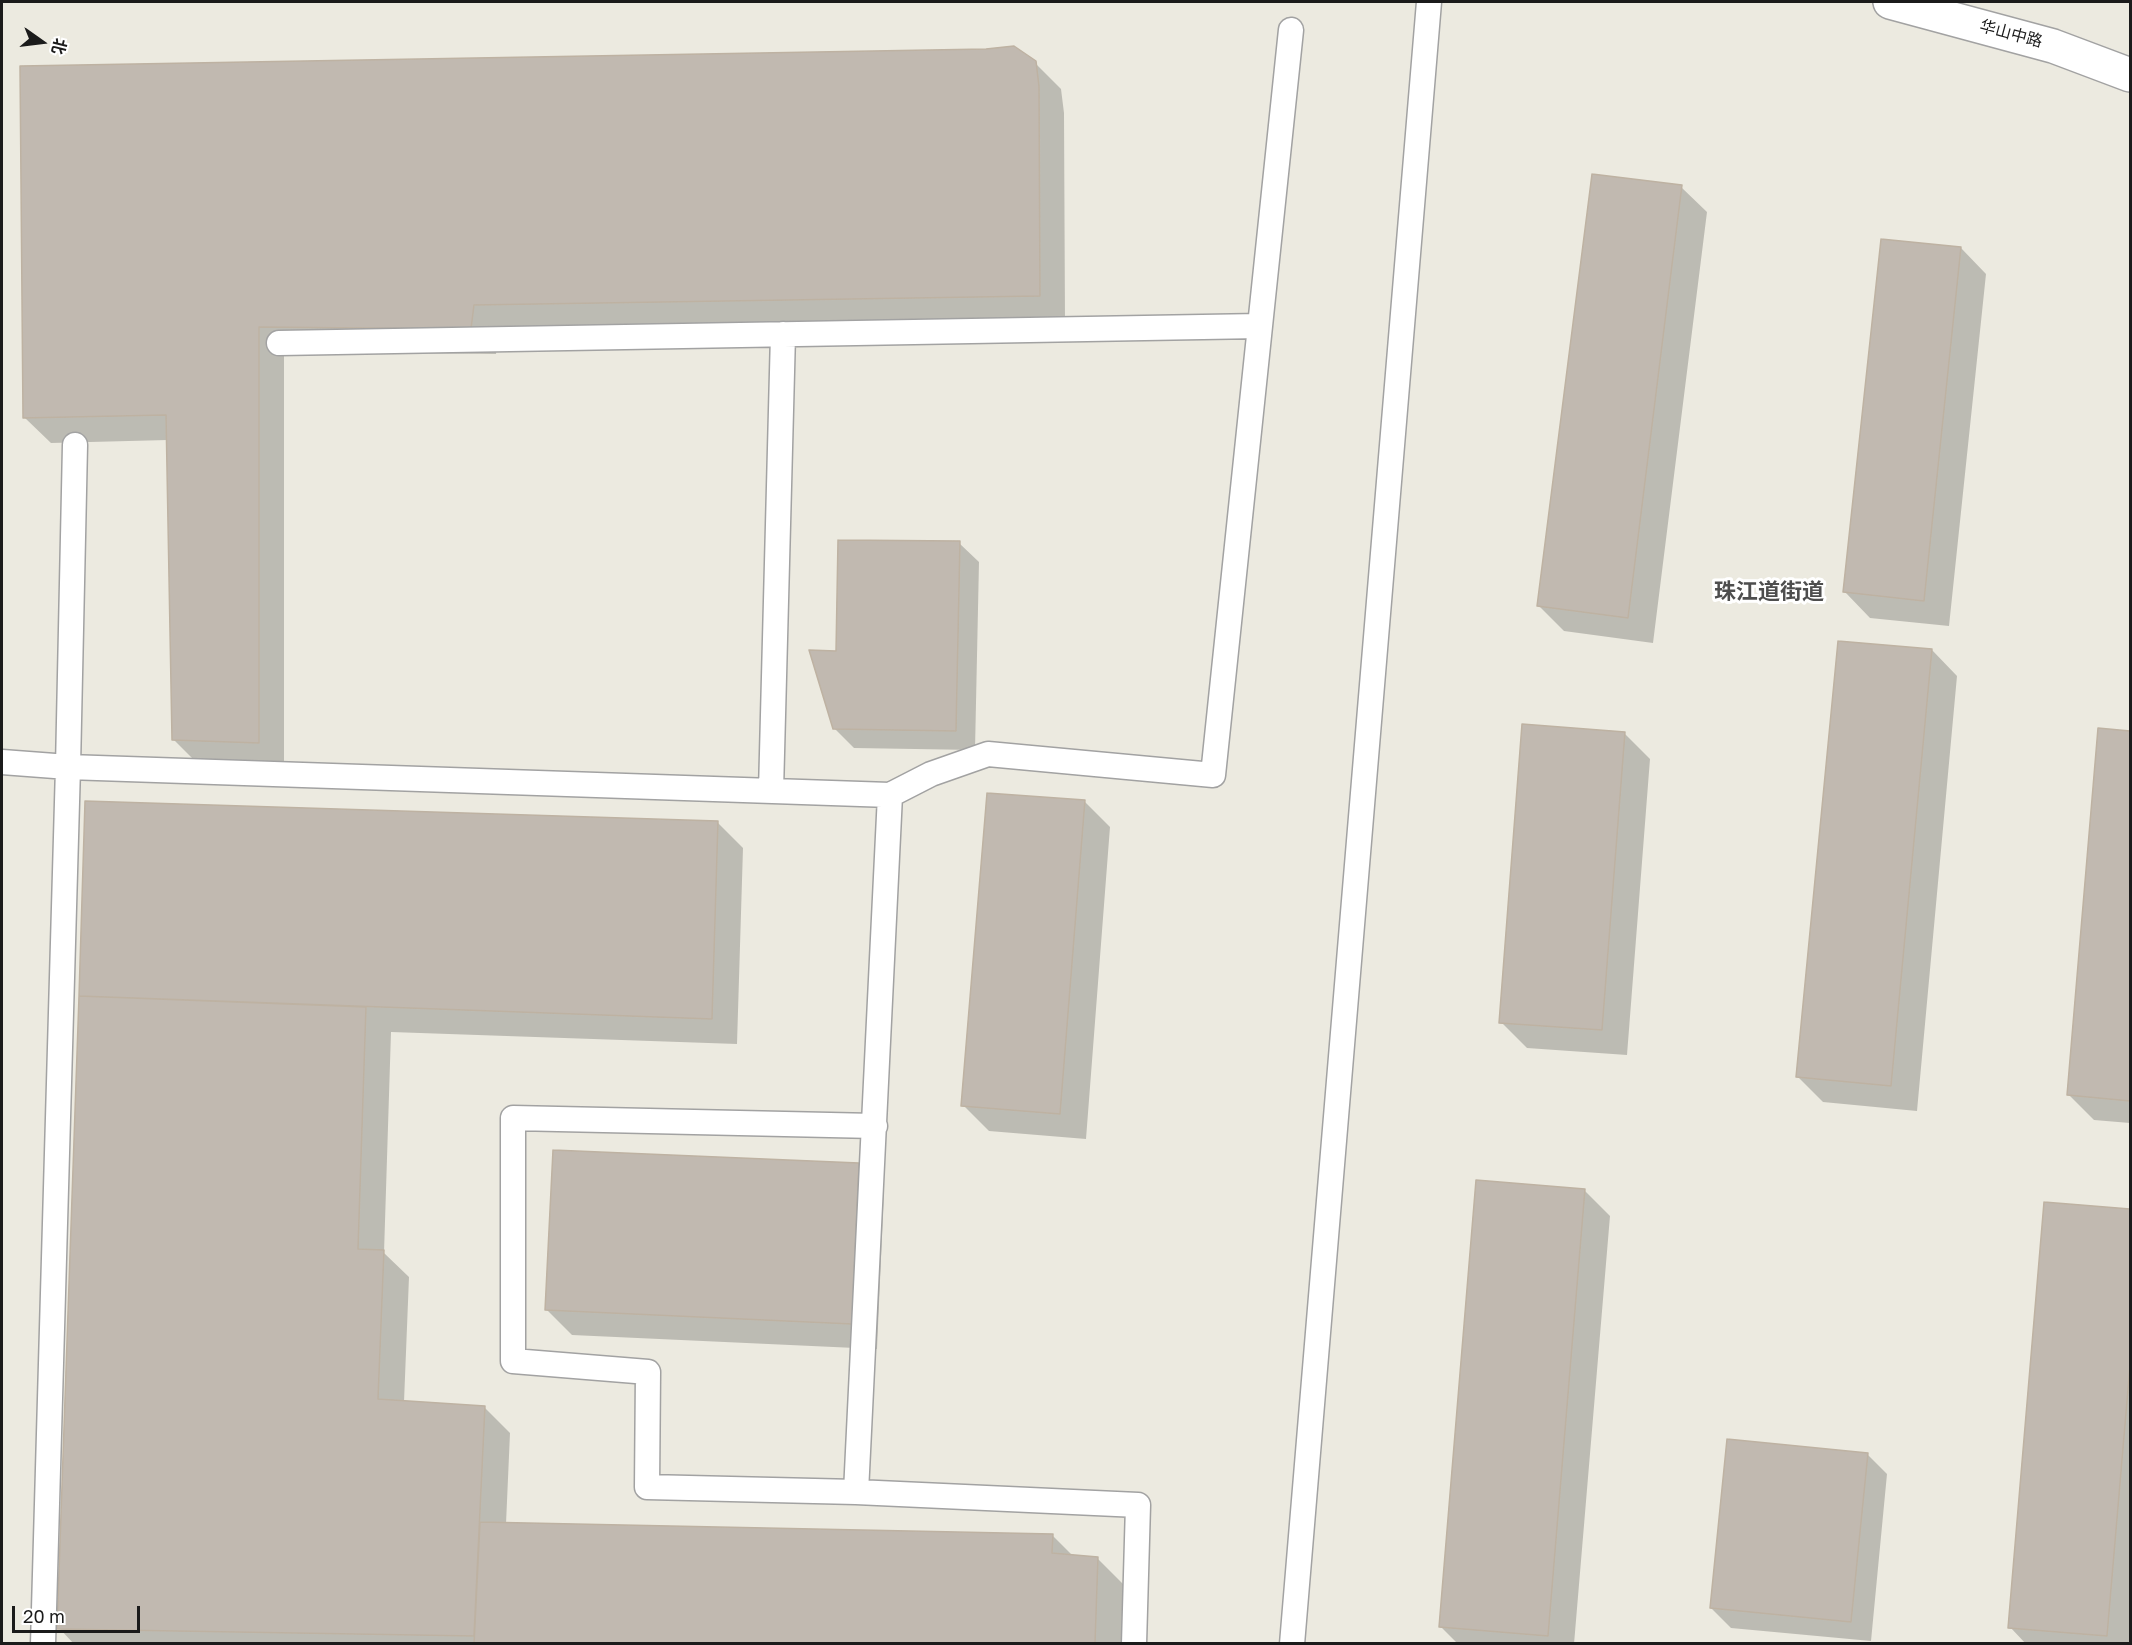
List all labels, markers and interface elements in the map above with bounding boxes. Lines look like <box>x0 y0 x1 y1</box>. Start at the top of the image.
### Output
north arrow <box>12 12 72 72</box>
street label: 华山中路 <box>1978 16 2044 52</box>
text: 北 <box>48 36 71 57</box>
district label: 珠江道街道 <box>1714 579 1824 605</box>
scale bar <box>15 1594 142 1632</box>
text: 20 m <box>23 1605 65 1627</box>

